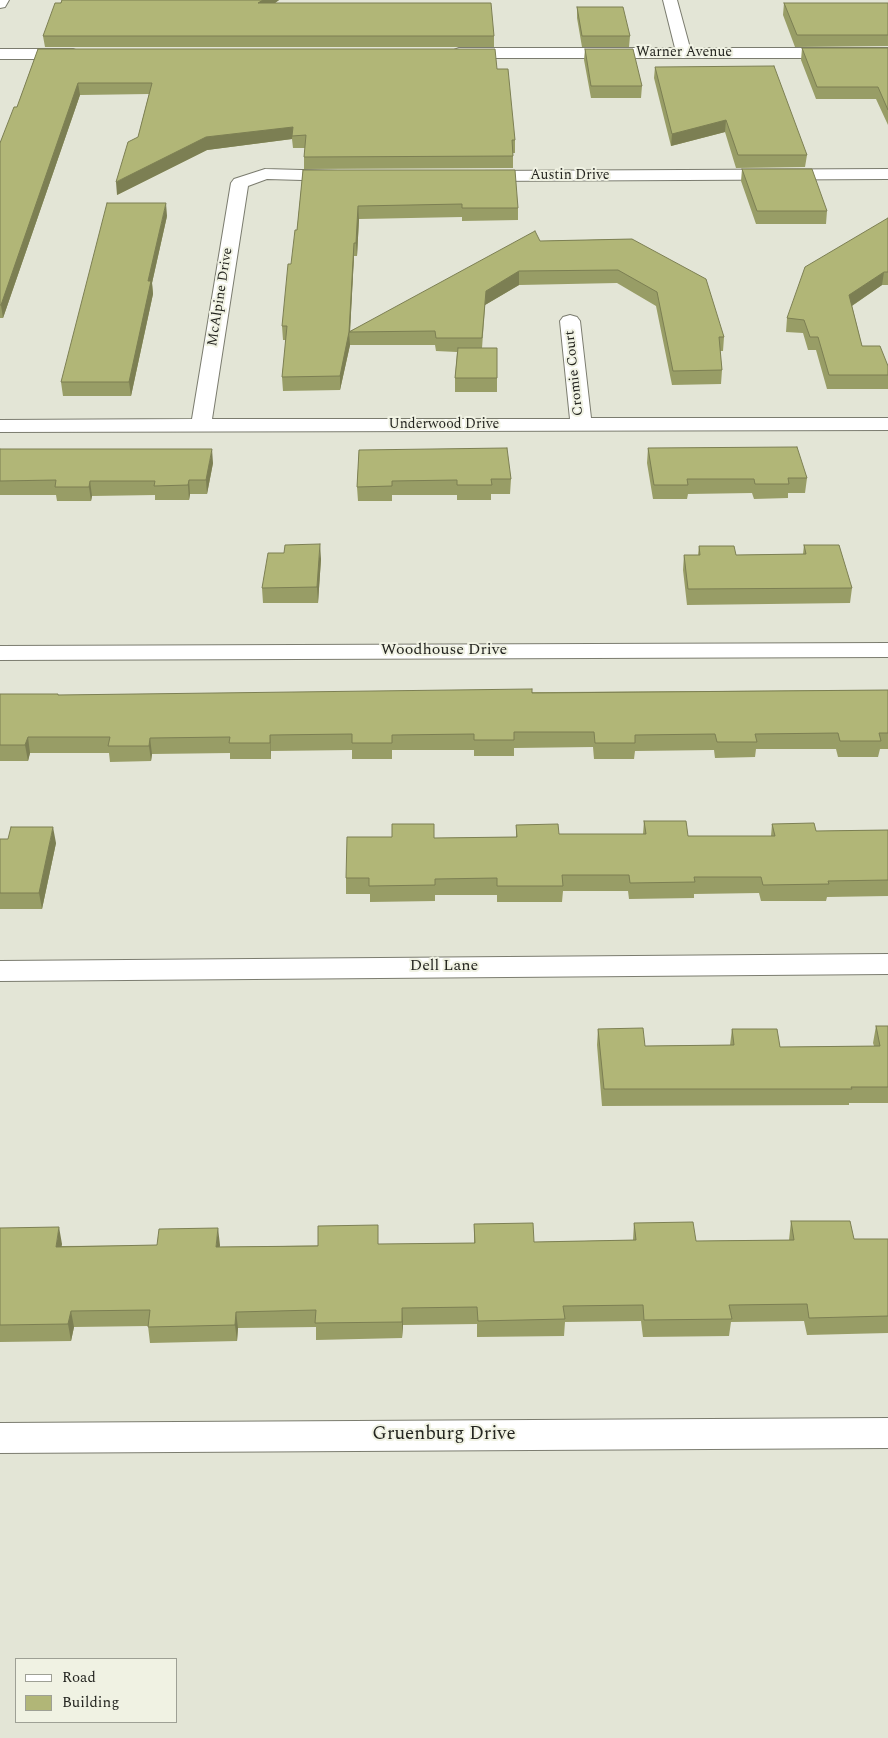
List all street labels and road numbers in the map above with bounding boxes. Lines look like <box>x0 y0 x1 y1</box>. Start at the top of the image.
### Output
street label: Warner Avenue <box>636 45 732 61</box>
street label: Austin Drive <box>530 168 610 184</box>
street label: McAlpine Drive <box>205 246 237 348</box>
street label: Cromie Court <box>562 329 588 417</box>
street label: Underwood Drive <box>389 417 499 433</box>
street label: Woodhouse Drive <box>381 641 507 661</box>
street label: Dell Lane <box>410 957 478 977</box>
street label: Gruenburg Drive <box>372 1424 516 1446</box>

